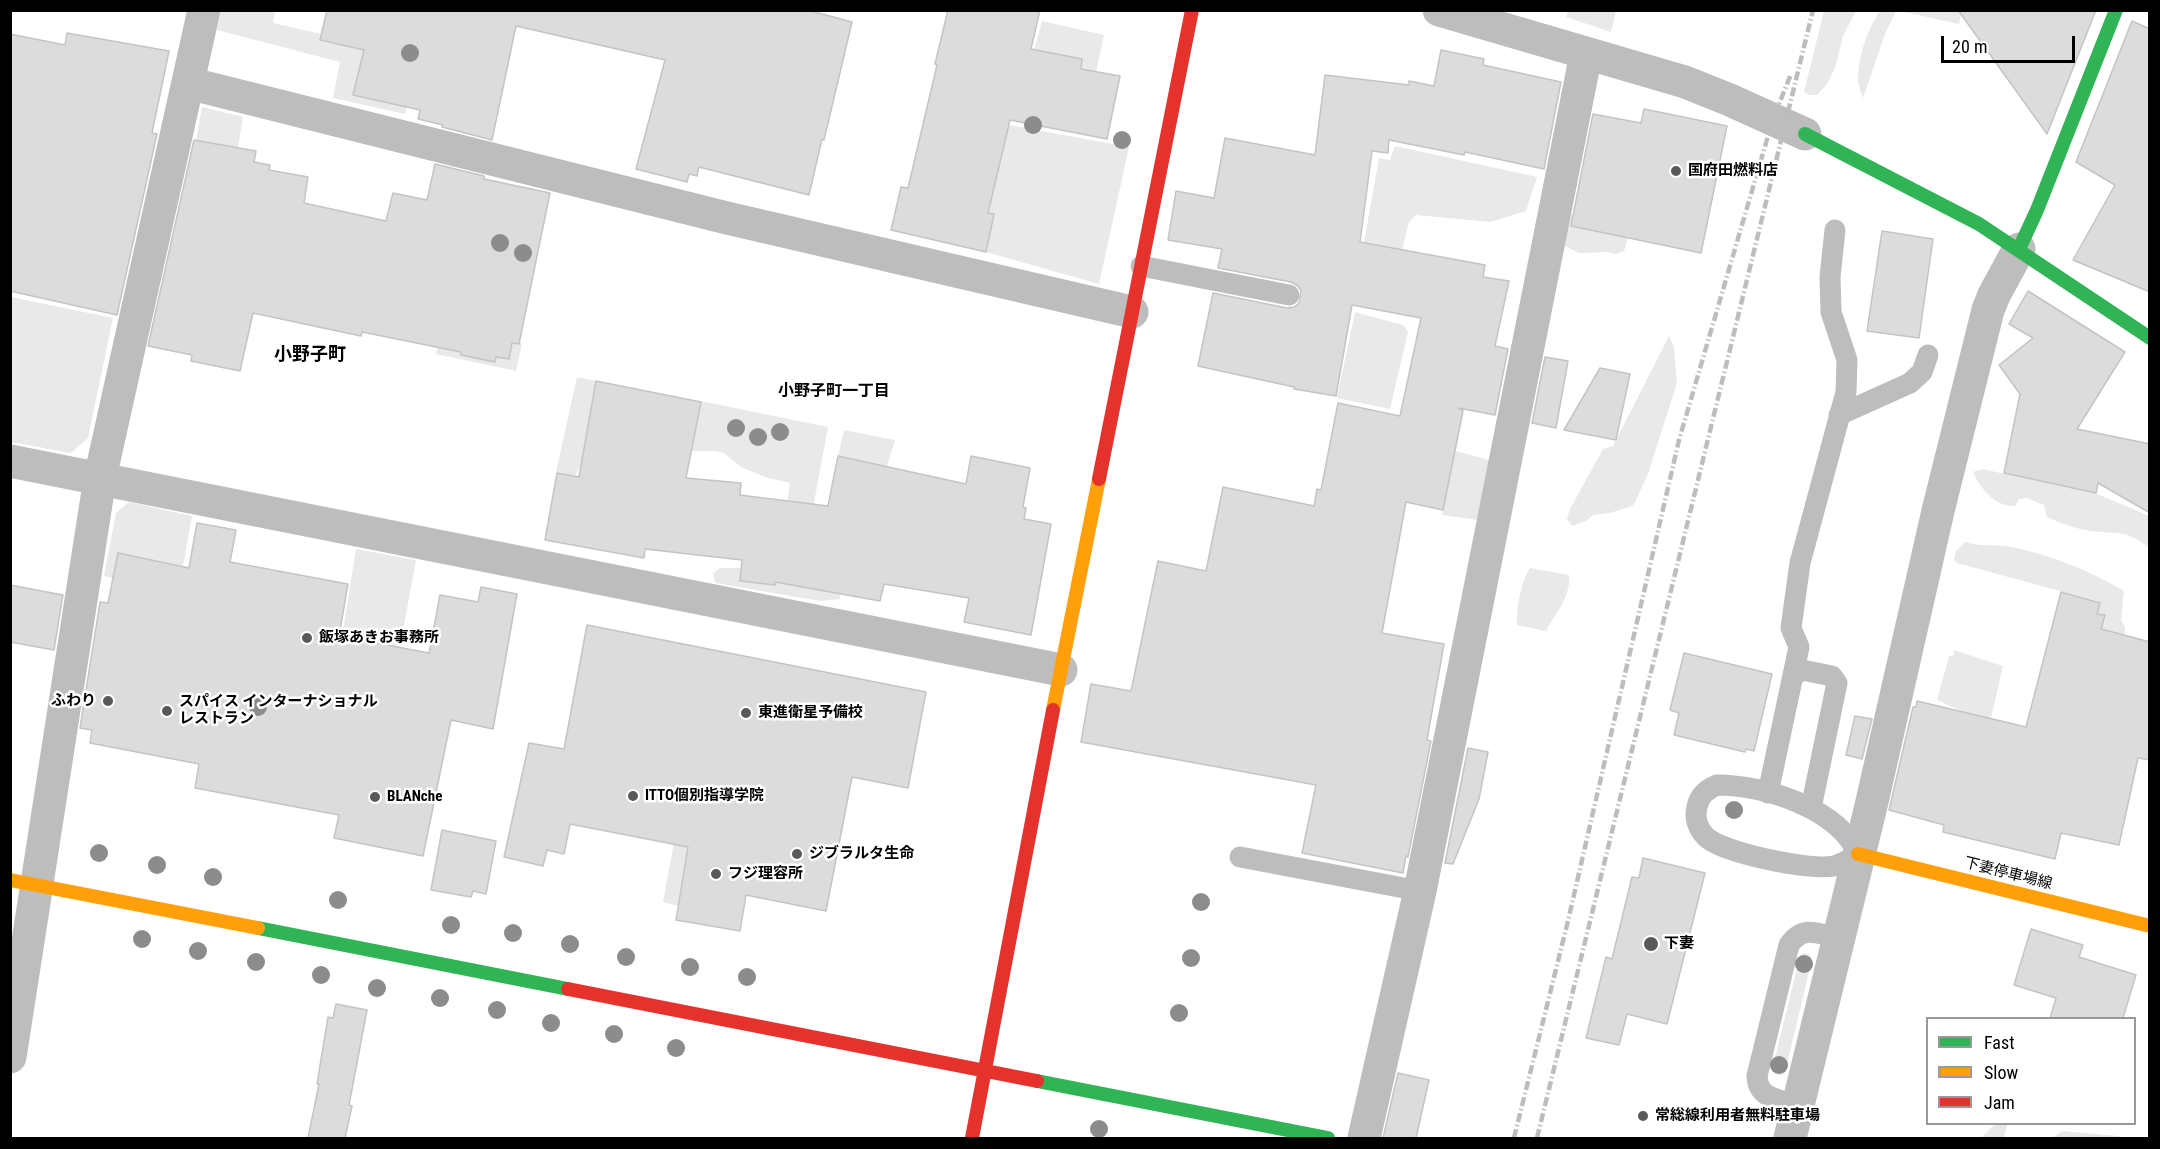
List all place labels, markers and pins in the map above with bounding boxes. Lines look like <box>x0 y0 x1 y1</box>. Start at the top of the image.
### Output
place label: 国府田燃料店 <box>1688 162 1778 180</box>
marker: 国府田燃料店 <box>1669 164 1683 178</box>
place label: 飯塚あきお事務所 <box>319 629 439 647</box>
marker: 飯塚あきお事務所 <box>300 631 314 645</box>
place label: ふわり <box>51 692 96 710</box>
place label: スパイス インターナショナル レストラン <box>179 693 377 728</box>
marker: ふわり <box>101 694 115 708</box>
marker: スパイス インターナショナル レストラン <box>160 704 174 718</box>
place label: 東進衛星予備校 <box>758 704 863 722</box>
marker: 東進衛星予備校 <box>739 706 753 720</box>
place label: ITTO個別指導学院 <box>645 787 764 805</box>
place label: BLANche <box>387 788 442 806</box>
marker: ITTO個別指導学院 <box>626 789 640 803</box>
marker: BLANche <box>368 790 382 804</box>
place label: ジブラルタ生命 <box>809 845 914 863</box>
marker: ジブラルタ生命 <box>790 847 804 861</box>
place label: フジ理容所 <box>728 865 803 883</box>
marker: フジ理容所 <box>709 867 723 881</box>
marker: 下妻 <box>1642 935 1660 953</box>
place label: 下妻 <box>1664 935 1694 953</box>
place label: 常総線利用者無料駐車場 <box>1655 1107 1820 1125</box>
marker: 常総線利用者無料駐車場 <box>1636 1109 1650 1123</box>

